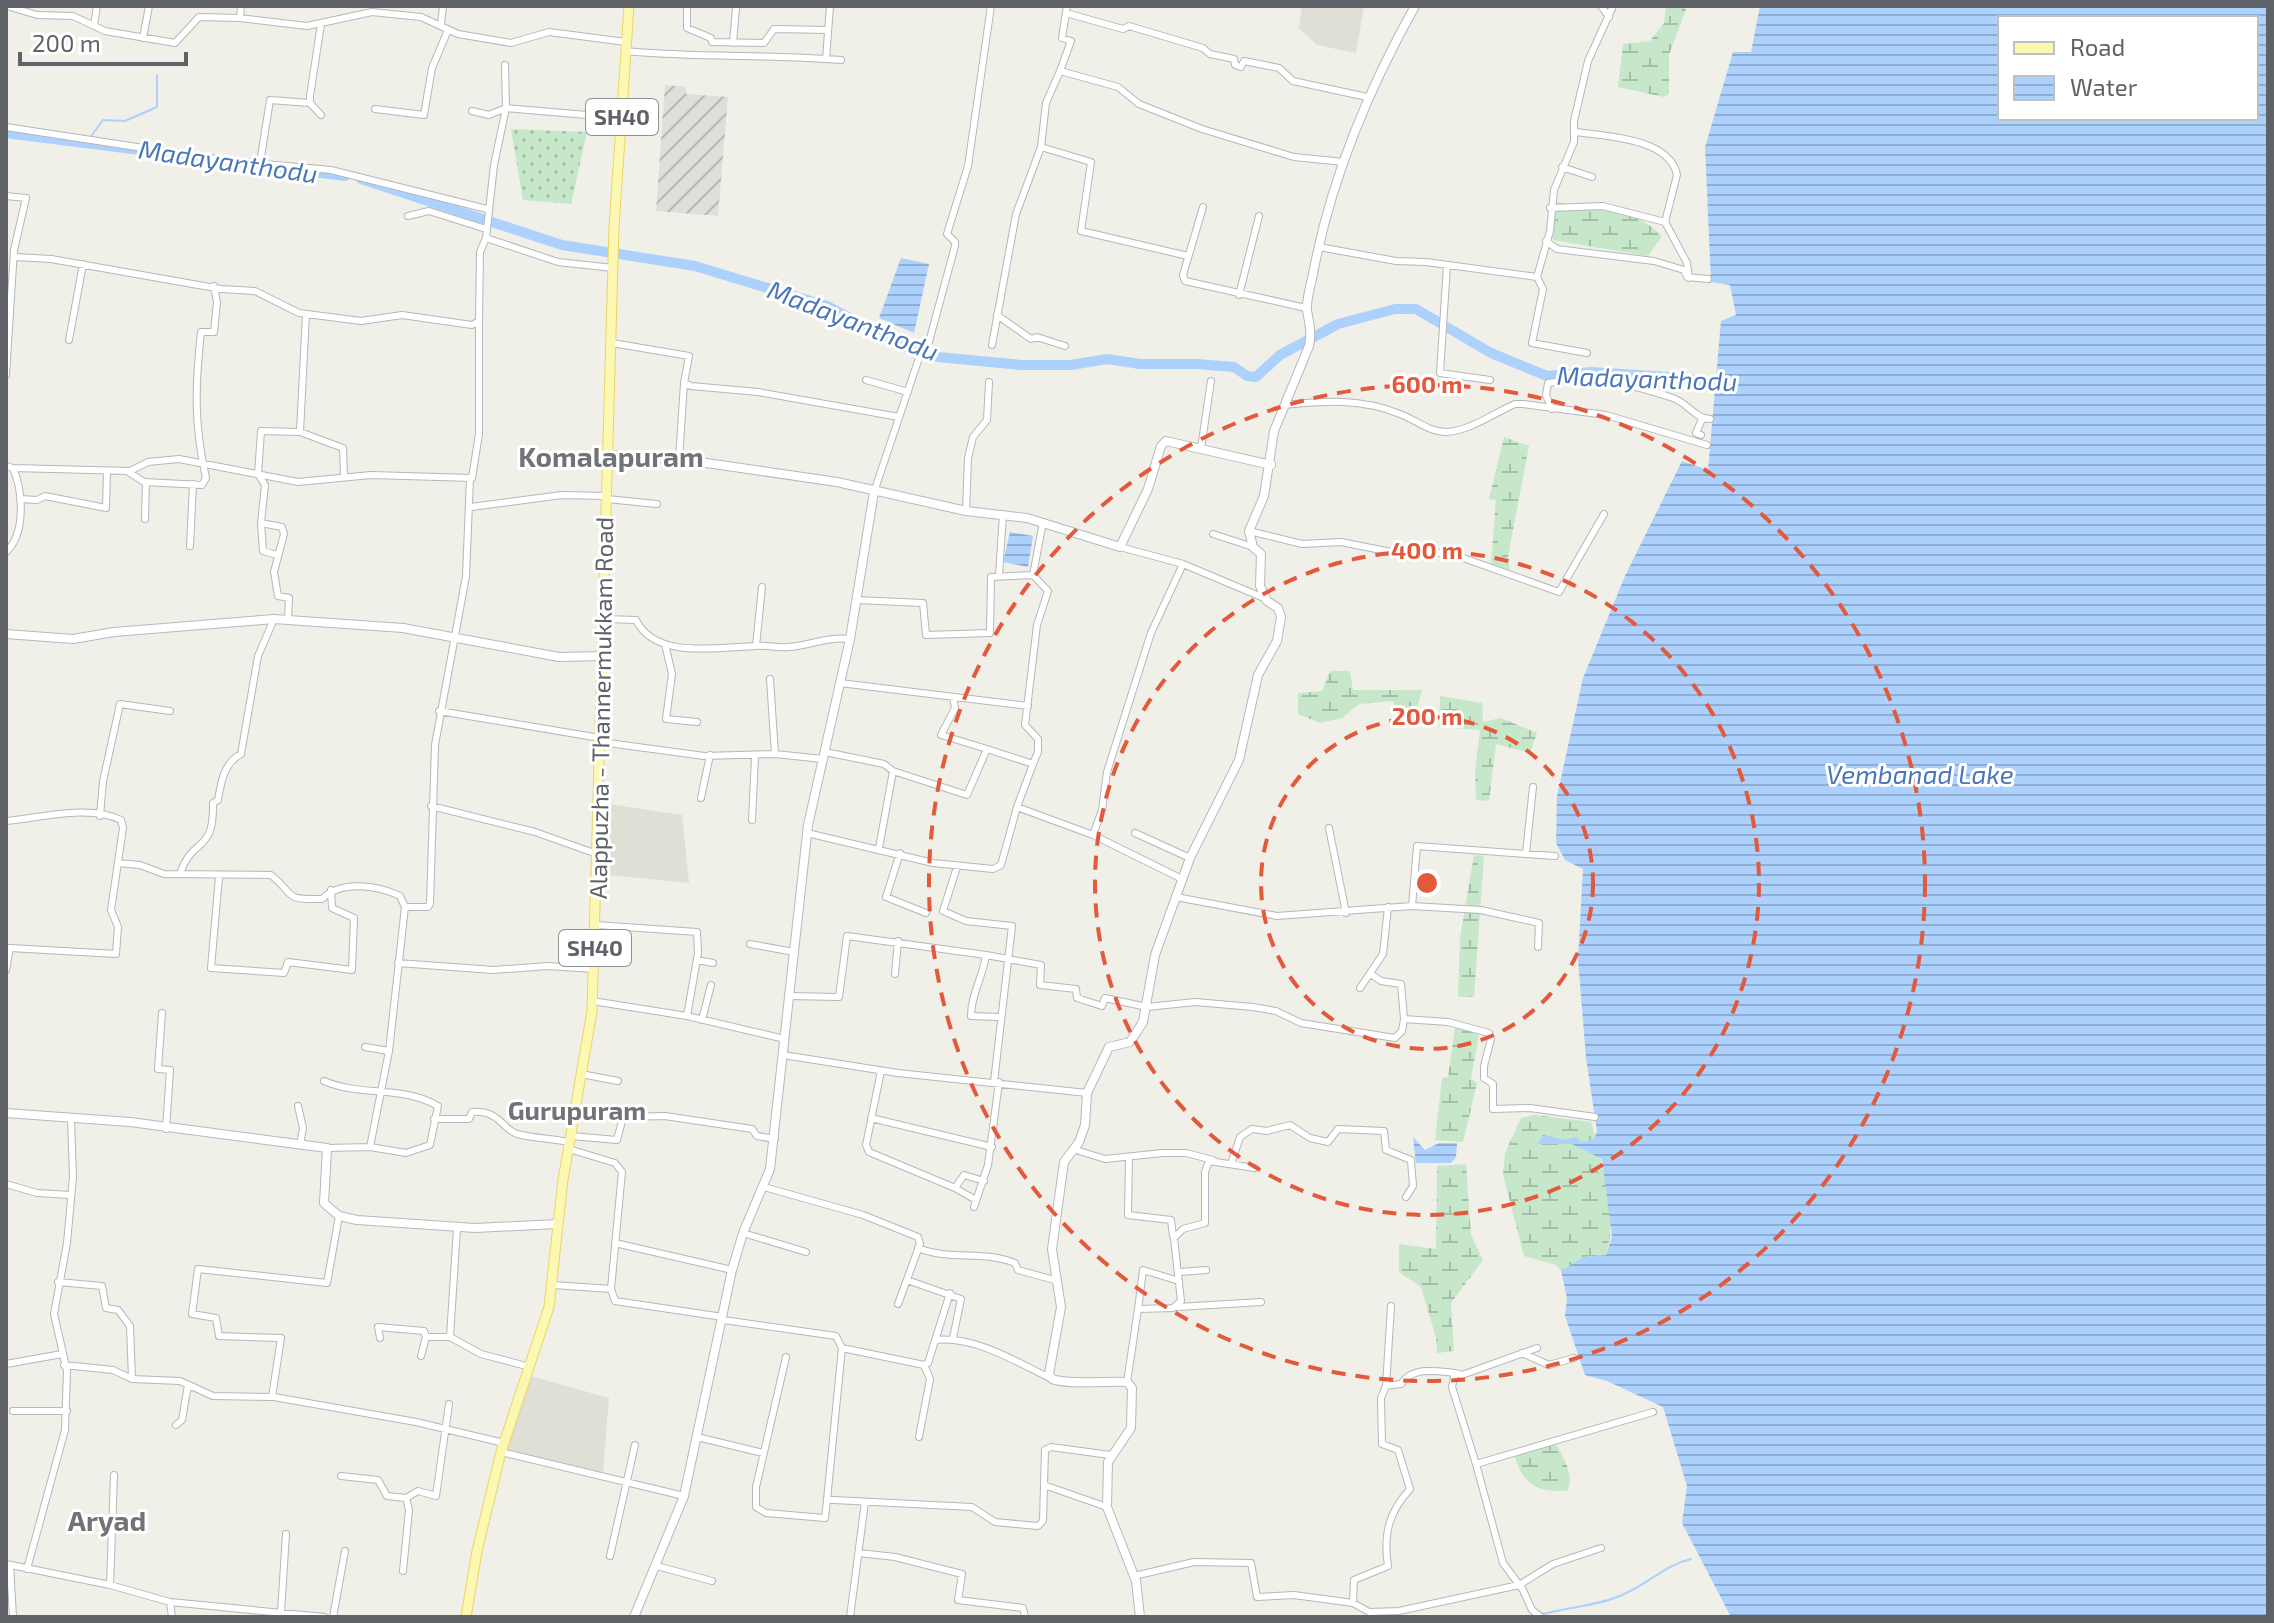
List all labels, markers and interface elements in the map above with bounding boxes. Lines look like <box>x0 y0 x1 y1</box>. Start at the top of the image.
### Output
scale bar <box>20 16 186 66</box>
legend <box>1998 16 2258 120</box>
text: 200 m <box>32 28 101 57</box>
text: Road <box>2070 32 2125 61</box>
text: Water <box>2070 72 2138 101</box>
road number: SH40 <box>586 99 658 135</box>
water label: Madayanthodu <box>137 133 320 189</box>
water label: Madayanthodu <box>763 273 943 367</box>
water label: Madayanthodu <box>1556 359 1738 397</box>
text: 600 m <box>1392 369 1462 398</box>
district label: Komalapuram <box>518 439 704 473</box>
street label: Alappuzha - Thannermukkam Road <box>583 517 618 899</box>
text: 400 m <box>1391 535 1463 564</box>
text: 200 m <box>1392 701 1462 730</box>
water label: Vembanad Lake <box>1826 758 2014 789</box>
centre of rings <box>1413 869 1441 897</box>
road number: SH40 <box>559 930 631 966</box>
district label: Gurupuram <box>508 1094 646 1125</box>
district label: Aryad <box>68 1503 146 1537</box>

